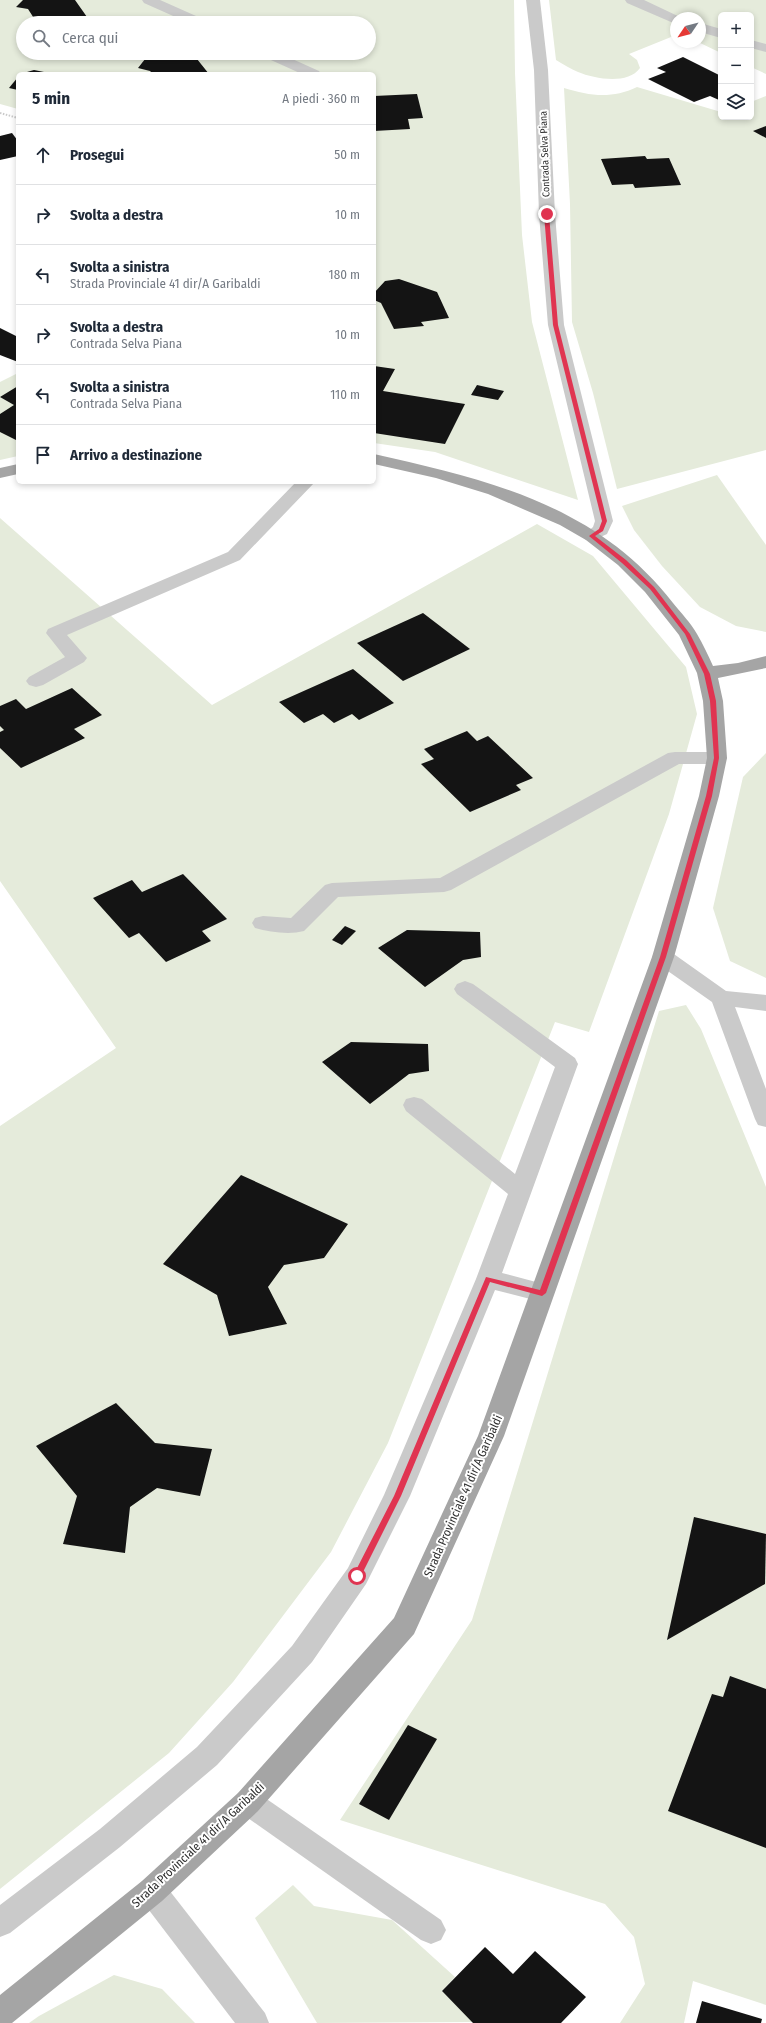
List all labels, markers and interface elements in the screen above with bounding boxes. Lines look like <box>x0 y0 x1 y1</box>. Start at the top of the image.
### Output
north arrow <box>670 12 706 48</box>
map controls <box>718 12 754 120</box>
button: + <box>718 12 754 48</box>
search box <box>16 16 376 60</box>
icon: search <box>30 27 52 49</box>
text: Cerca qui <box>62 29 118 47</box>
button: − <box>718 48 754 84</box>
button: layers <box>718 84 754 120</box>
text: 5 min <box>32 88 70 109</box>
text: A piedi · 360 m <box>282 91 360 106</box>
street label: Contrada Selva Piana <box>537 111 552 197</box>
icon: ahead <box>32 144 54 166</box>
text: Prosegui <box>70 146 124 164</box>
text: 50 m <box>334 147 360 162</box>
icon: right <box>32 204 54 226</box>
route end <box>538 205 556 223</box>
text: Svolta a destra <box>70 206 163 224</box>
text: 10 m <box>335 207 360 222</box>
text: Svolta a sinistra <box>70 258 170 276</box>
icon: left <box>32 264 54 286</box>
text: 180 m <box>329 267 360 282</box>
text: Strada Provinciale 41 dir/A Garibaldi <box>70 276 261 291</box>
text: Svolta a destra <box>70 318 163 336</box>
icon: right <box>32 324 54 346</box>
text: 10 m <box>335 327 360 342</box>
text: Contrada Selva Piana <box>70 336 182 351</box>
text: Svolta a sinistra <box>70 378 170 396</box>
icon: left <box>32 384 54 406</box>
text: 110 m <box>330 387 360 402</box>
text: Contrada Selva Piana <box>70 396 182 411</box>
icon: arrive <box>32 444 54 466</box>
text: Arrivo a destinazione <box>70 446 202 464</box>
street label: Strada Provinciale 41 dir/A Garibaldi <box>421 1413 505 1579</box>
route start <box>348 1567 366 1585</box>
street label: Strada Provinciale 41 dir/A Garibaldi <box>129 1780 267 1910</box>

